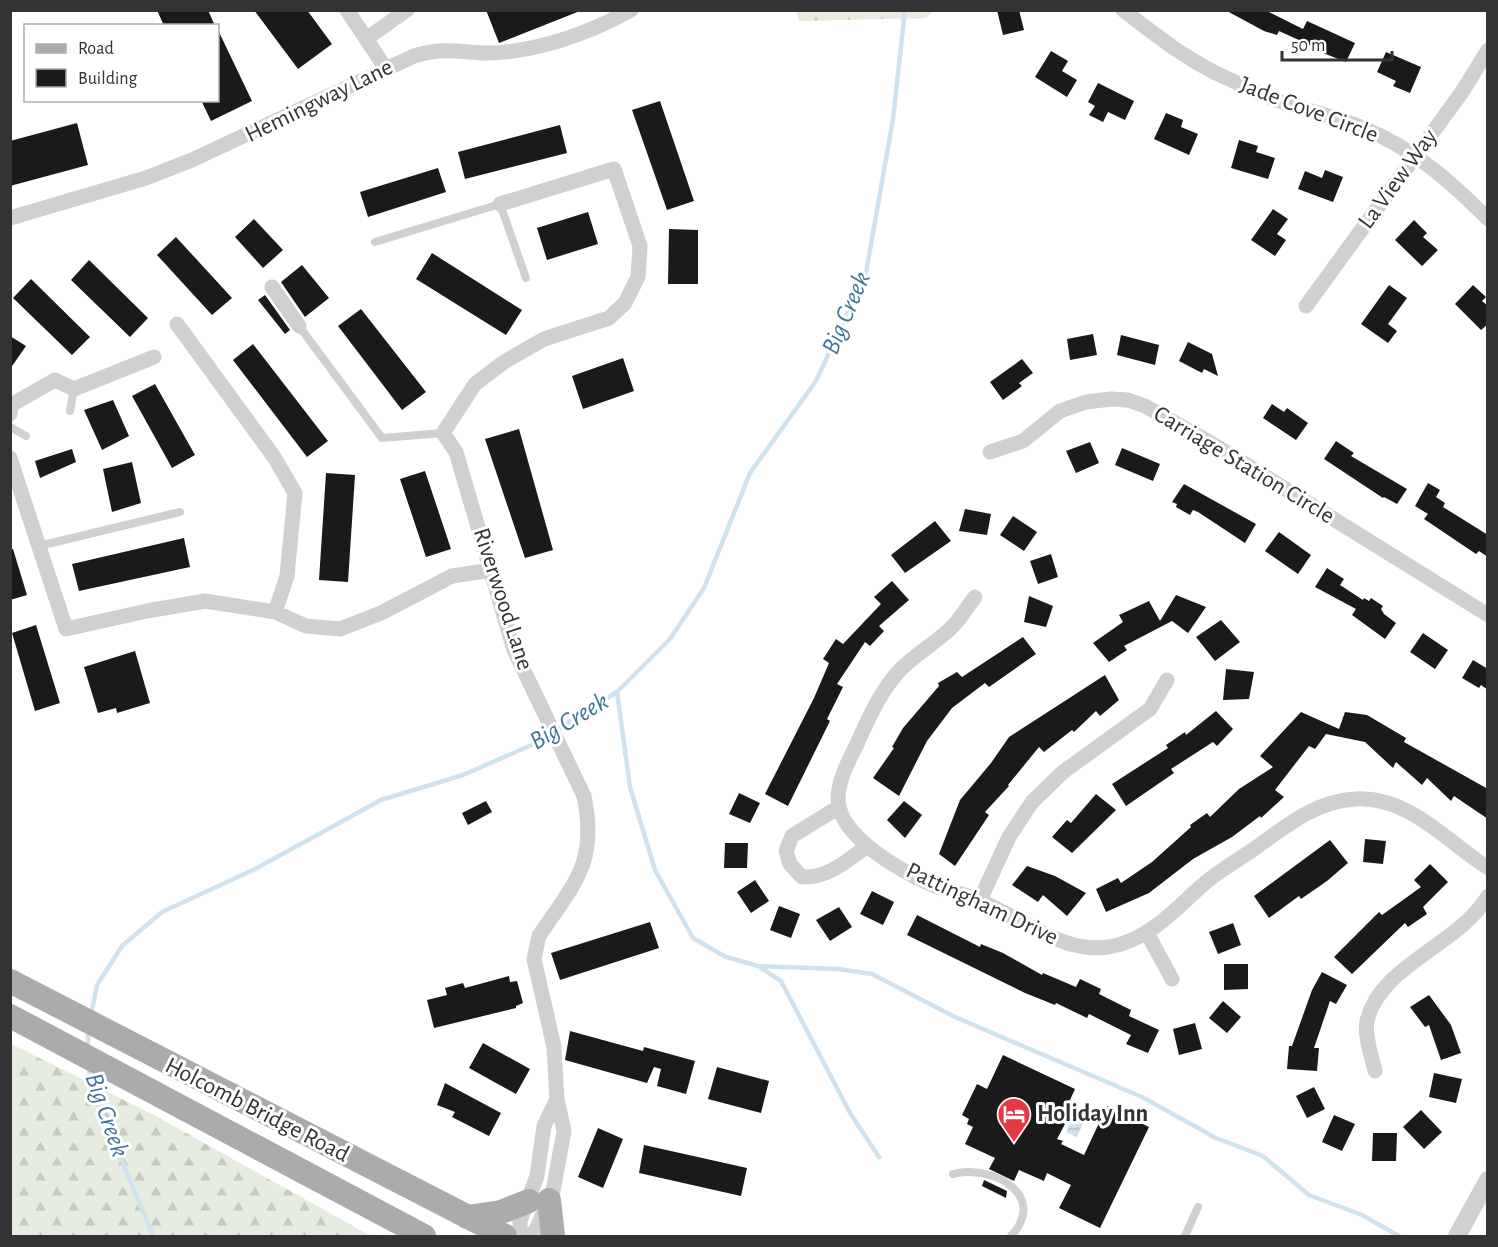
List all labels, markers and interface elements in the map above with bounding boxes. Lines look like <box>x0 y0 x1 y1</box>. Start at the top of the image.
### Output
legend <box>24 24 219 102</box>
scale bar <box>1282 24 1392 62</box>
text: 50 m <box>1291 37 1325 55</box>
text: Road <box>78 40 114 58</box>
street label: Hemingway Lane <box>241 55 397 147</box>
text: Building <box>78 70 138 88</box>
street label: Jade Cove Circle <box>1237 73 1381 147</box>
street label: La View Way <box>1354 125 1442 233</box>
water label: Big Creek <box>817 268 875 358</box>
street label: Carriage Station Circle <box>1149 402 1339 528</box>
street label: Riverwood Lane <box>469 525 537 673</box>
water label: Big Creek <box>525 687 613 755</box>
street label: Pattingham Drive <box>902 858 1062 950</box>
street label: Holcomb Bridge Road <box>161 1053 353 1167</box>
water label: Big Creek <box>81 1070 133 1160</box>
hotel icon: Holiday Inn <box>996 1096 1032 1143</box>
place label: Holiday Inn <box>1037 1102 1148 1126</box>

